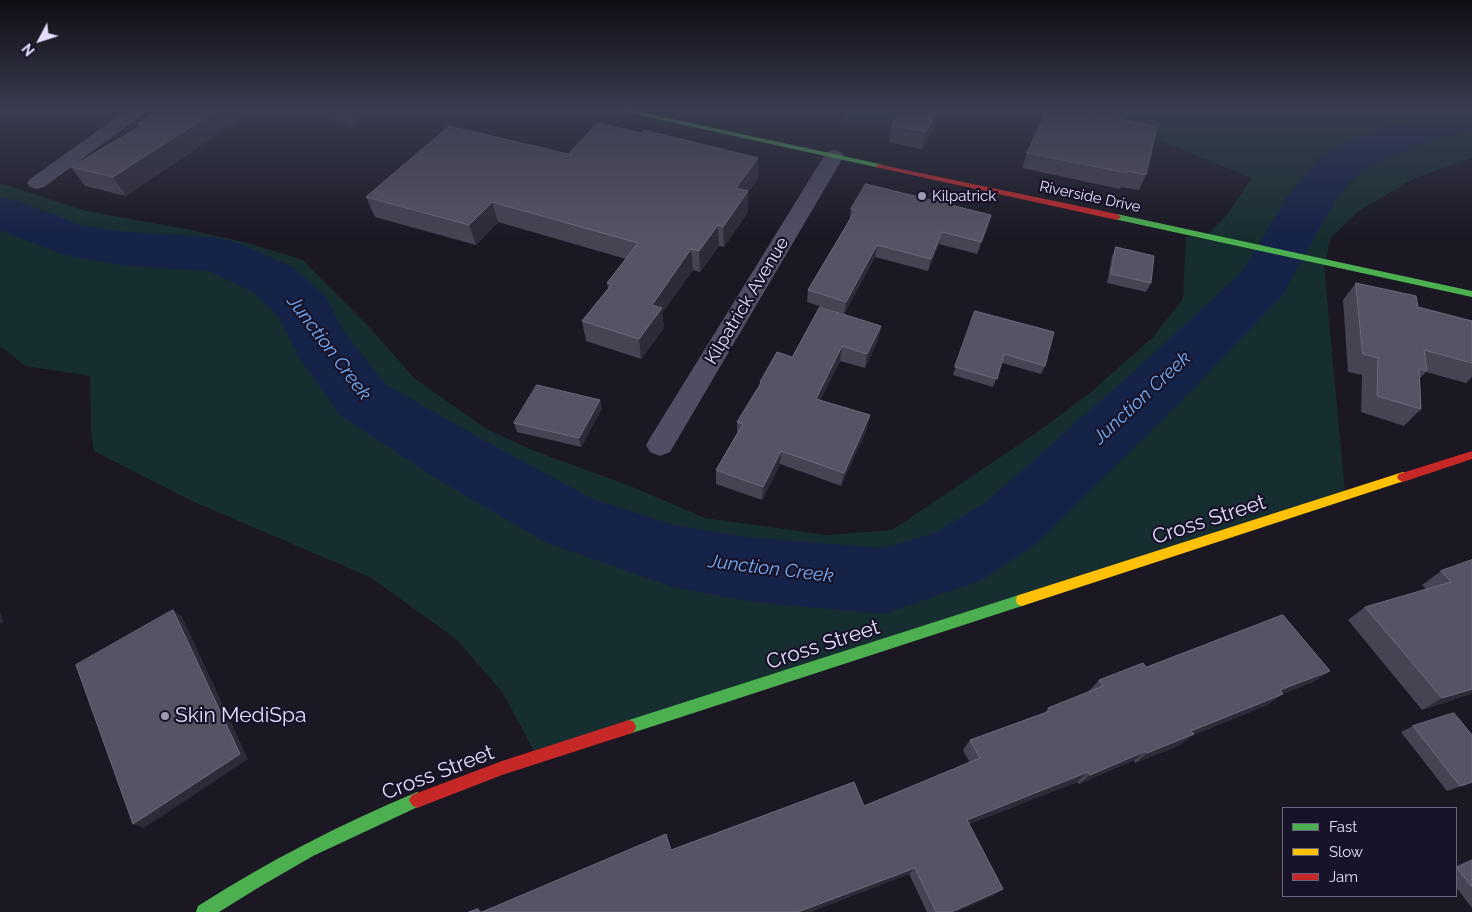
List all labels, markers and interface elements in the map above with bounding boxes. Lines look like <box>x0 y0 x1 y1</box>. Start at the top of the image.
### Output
north arrow <box>15 15 65 65</box>
text: N <box>19 40 38 59</box>
street label: Riverside Drive <box>1038 177 1142 217</box>
place label: Kilpatrick <box>932 187 996 205</box>
marker: Kilpatrick <box>916 190 928 202</box>
street label: Kilpatrick Avenue <box>700 233 794 369</box>
water label: Junction Creek <box>282 291 376 405</box>
water label: Junction Creek <box>1088 347 1196 449</box>
street label: Cross Street <box>1149 490 1269 550</box>
water label: Junction Creek <box>707 550 835 588</box>
street label: Cross Street <box>763 615 883 675</box>
place label: Skin MediSpa <box>175 703 306 729</box>
marker: Skin MediSpa <box>159 710 171 722</box>
street label: Cross Street <box>378 740 498 806</box>
legend <box>1282 807 1457 897</box>
text: Fast <box>1329 818 1357 836</box>
text: Slow <box>1329 843 1363 861</box>
text: Jam <box>1329 868 1358 886</box>

